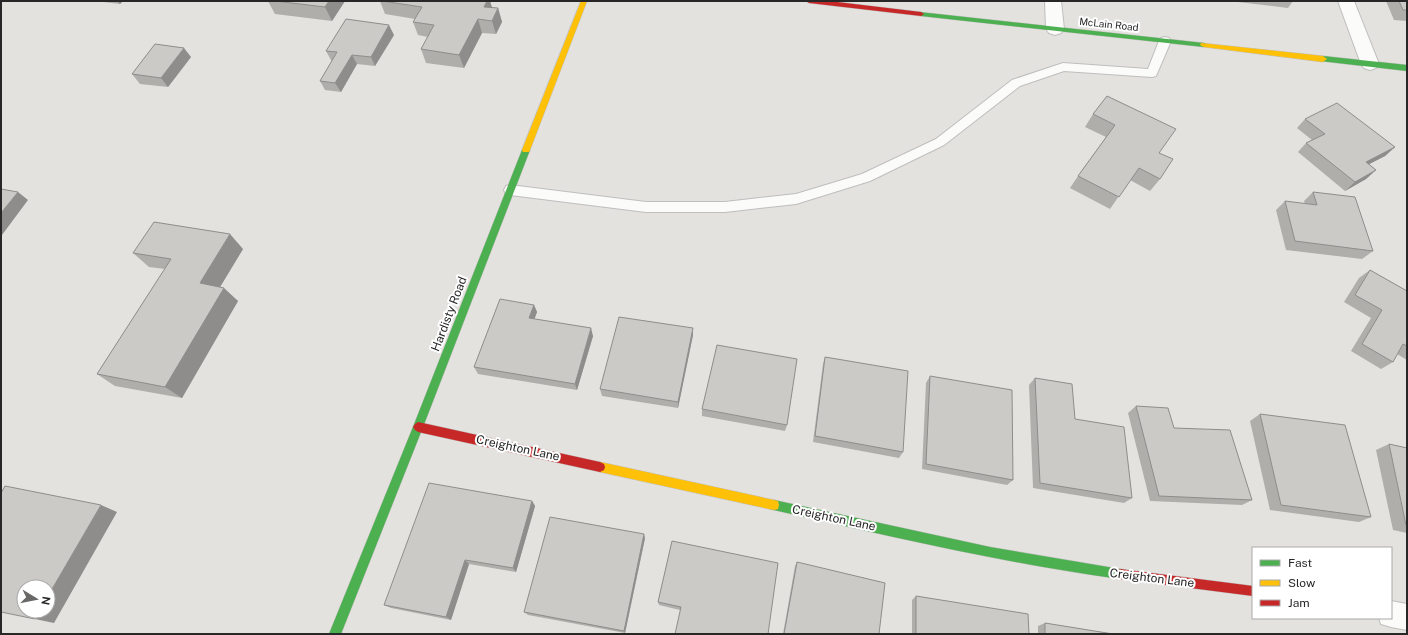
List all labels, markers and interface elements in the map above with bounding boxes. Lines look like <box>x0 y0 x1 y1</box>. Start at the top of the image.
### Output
street label: McLain Road <box>1079 15 1139 33</box>
street label: Hardisty Road <box>428 275 470 353</box>
street label: Creighton Lane <box>475 432 561 464</box>
street label: Creighton Lane <box>791 502 877 534</box>
legend <box>1252 547 1392 619</box>
text: Fast <box>1288 556 1313 570</box>
street label: Creighton Lane <box>1109 566 1195 590</box>
text: Slow <box>1288 576 1316 590</box>
north arrow <box>16 579 56 619</box>
text: N <box>39 595 53 606</box>
text: Jam <box>1288 596 1310 610</box>

